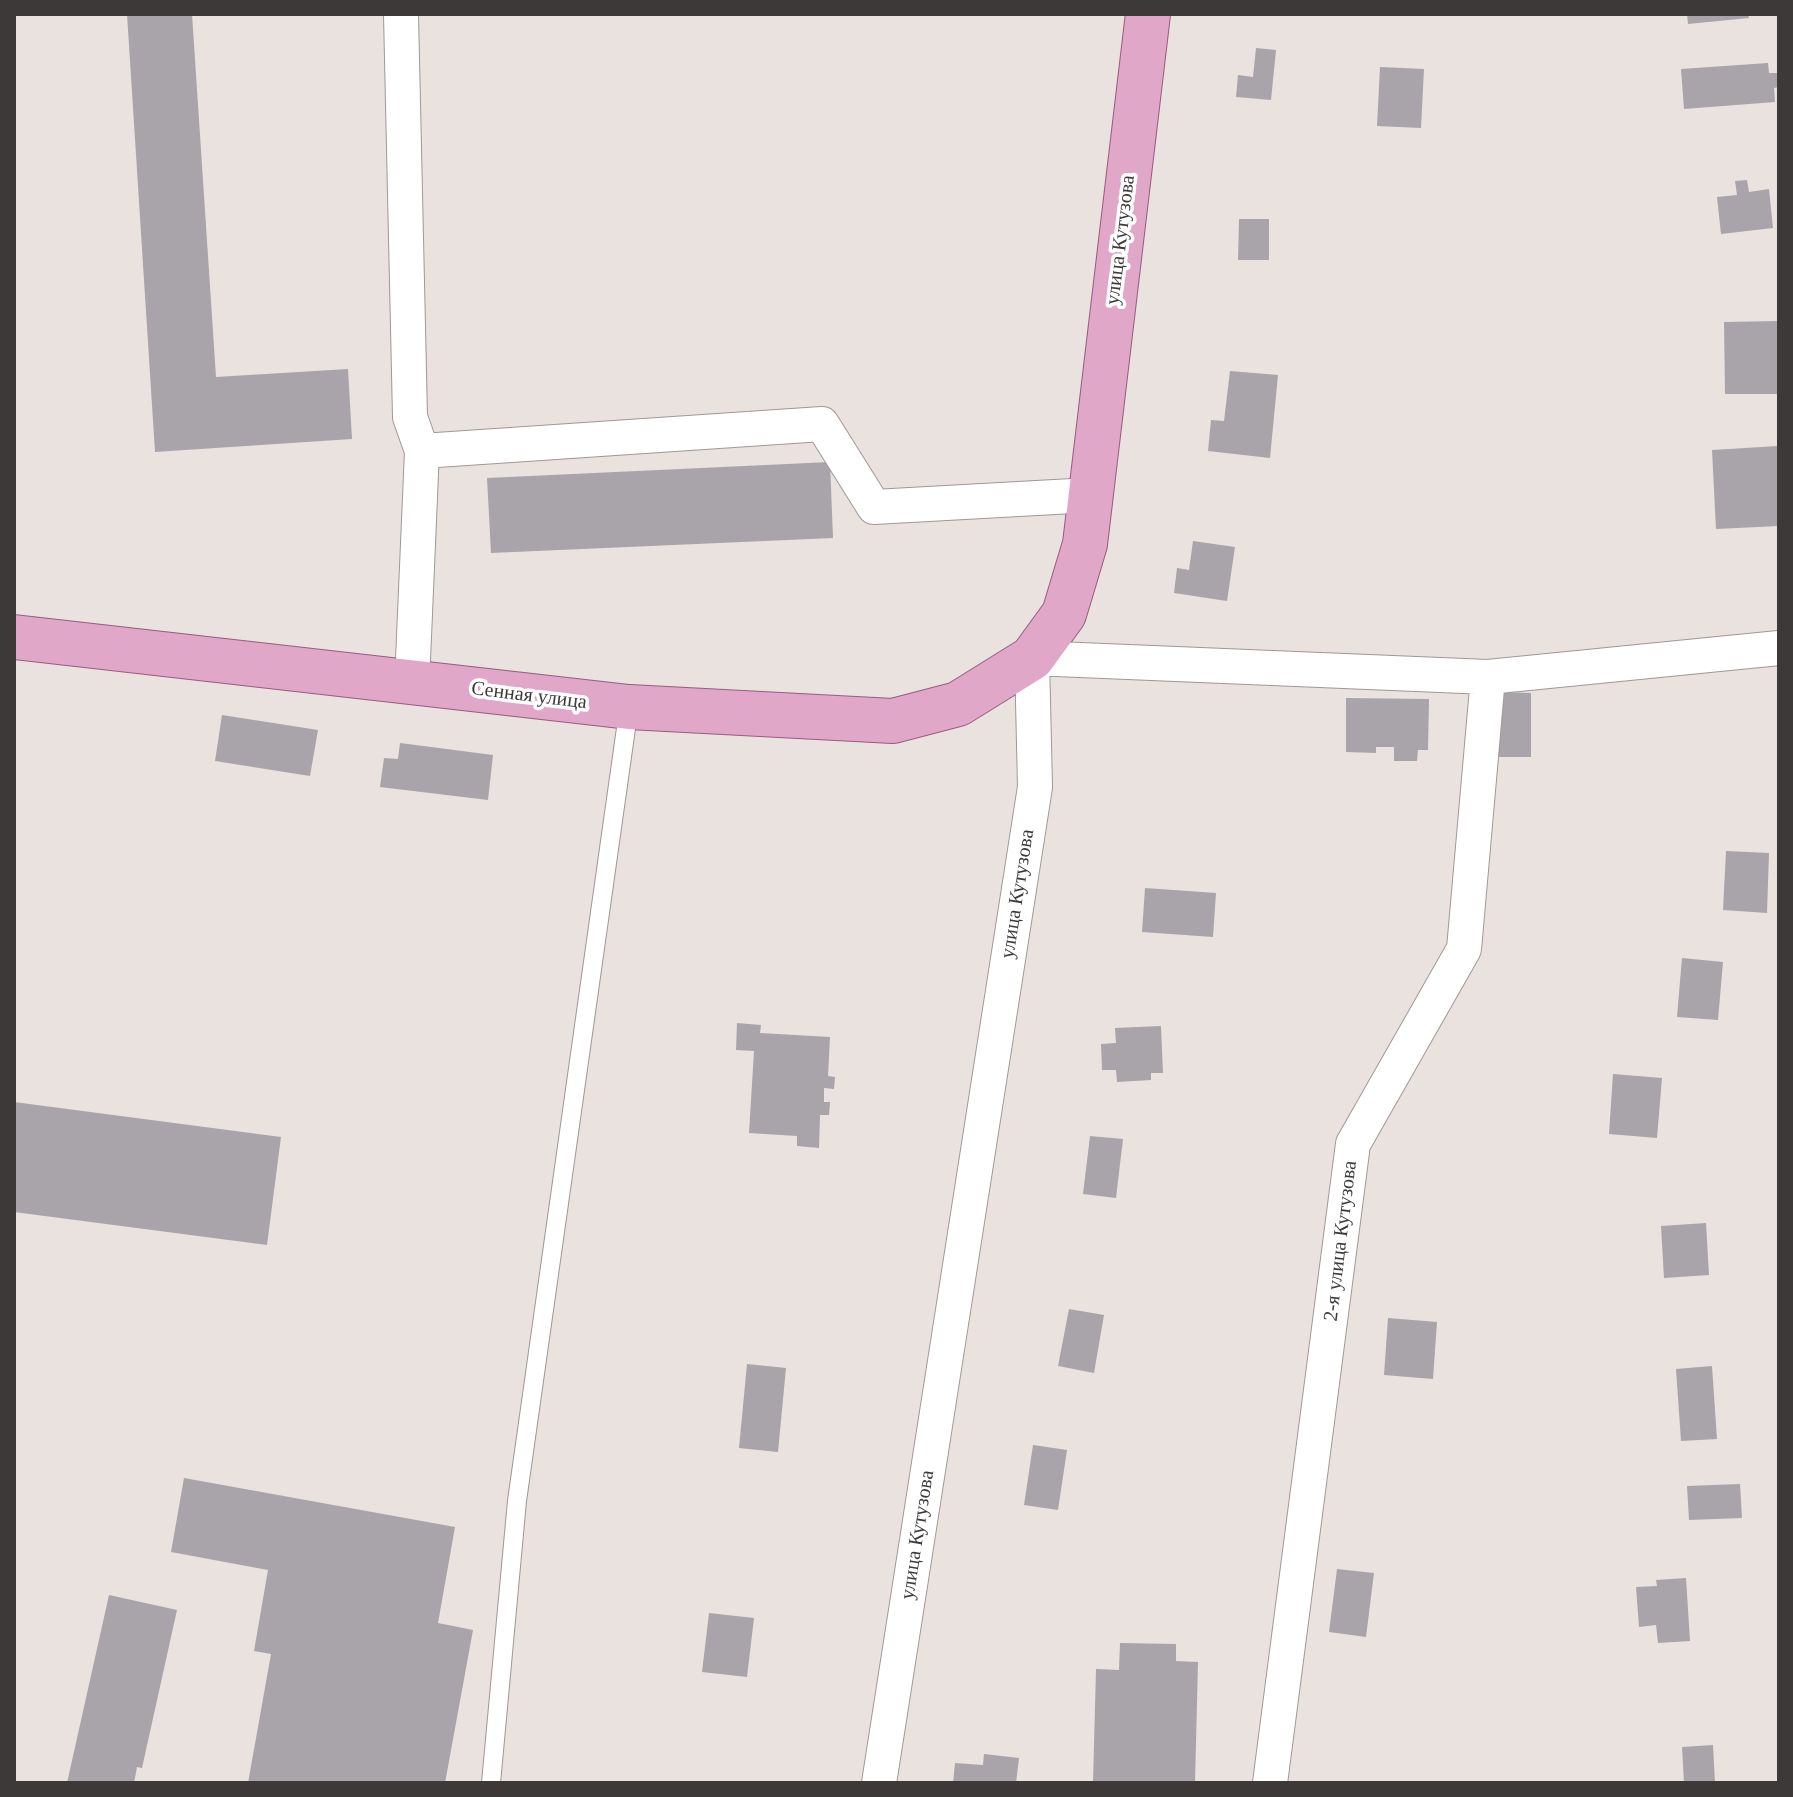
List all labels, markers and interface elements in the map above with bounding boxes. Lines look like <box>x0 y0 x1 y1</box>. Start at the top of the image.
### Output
street label: улица Кутузова <box>1101 174 1141 306</box>
street label: Сенная улица <box>470 677 588 715</box>
street label: улица Кутузова <box>996 828 1040 960</box>
street label: 2-я улица Кутузова <box>1319 1159 1363 1323</box>
street label: улица Кутузова <box>896 1469 940 1601</box>

